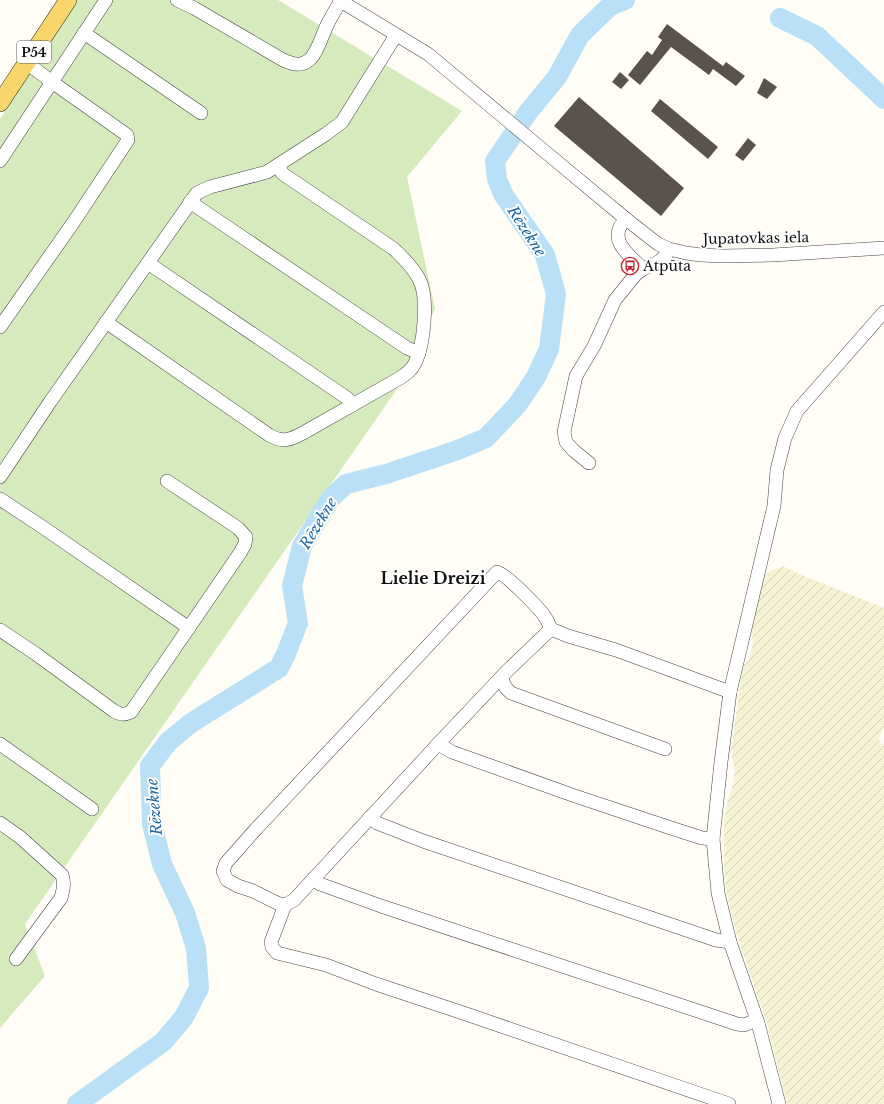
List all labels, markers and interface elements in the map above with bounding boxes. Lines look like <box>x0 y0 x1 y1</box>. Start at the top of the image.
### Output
road number: P54 <box>17 41 51 63</box>
water label: Rēzekne <box>503 201 550 260</box>
street label: Jupatovkas iela <box>701 228 810 248</box>
bus stop icon: Atpūta <box>620 256 640 276</box>
place label: Atpūta <box>642 257 691 275</box>
water label: Rēzekne <box>295 494 341 553</box>
district label: Lielie Dreizi <box>381 568 486 588</box>
water label: Rēzekne <box>142 778 166 837</box>

